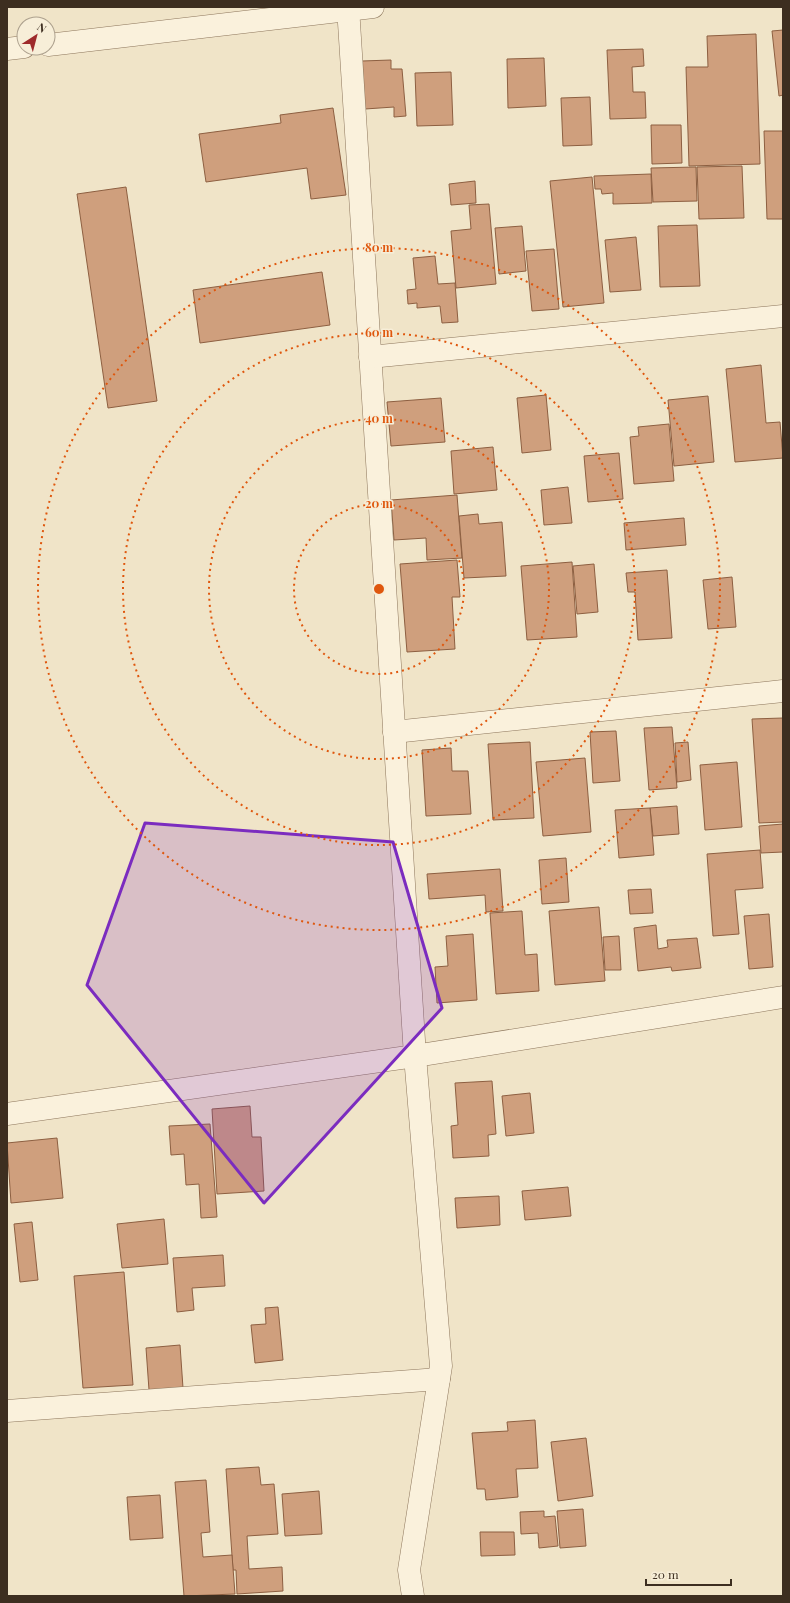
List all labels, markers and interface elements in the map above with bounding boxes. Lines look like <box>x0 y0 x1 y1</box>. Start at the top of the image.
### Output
north arrow <box>16 16 56 56</box>
text: N <box>35 19 50 36</box>
text: 80 m <box>365 239 393 255</box>
text: 60 m <box>365 324 393 340</box>
text: 40 m <box>365 410 393 426</box>
text: 20 m <box>365 495 393 511</box>
centre of rings <box>372 582 386 596</box>
scale bar <box>646 1561 731 1587</box>
text: 20 m <box>652 1566 679 1582</box>

